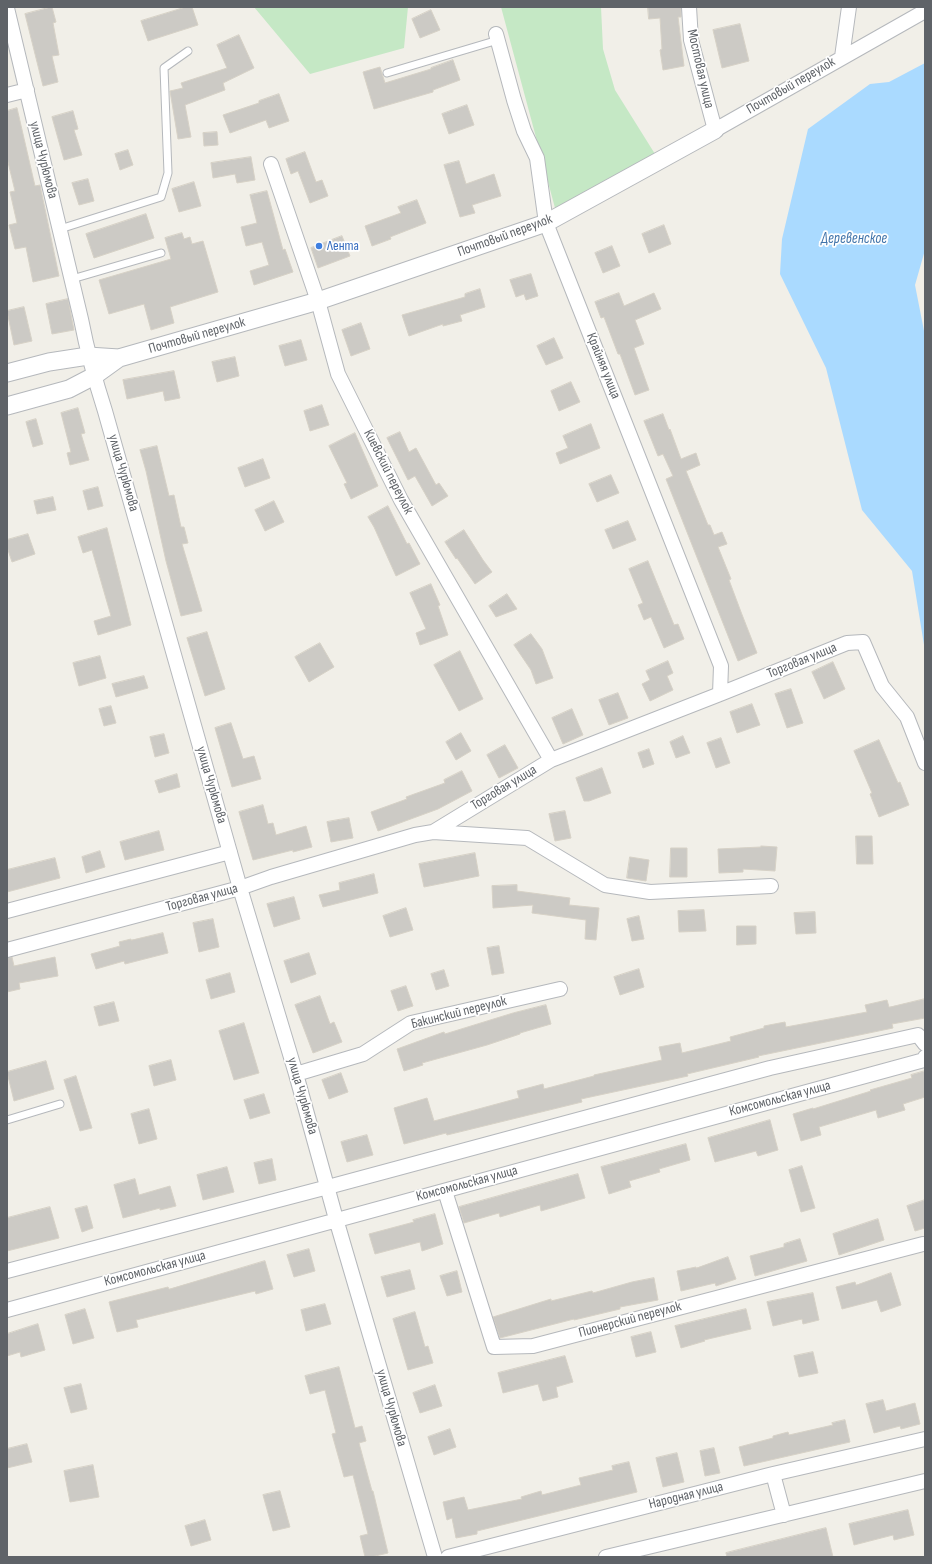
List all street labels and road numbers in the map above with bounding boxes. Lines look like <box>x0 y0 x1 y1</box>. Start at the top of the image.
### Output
street label: Мостовая улица <box>683 28 717 110</box>
street label: Почтовый переулок <box>744 54 838 118</box>
street label: улица Чурюмова <box>25 120 61 200</box>
street label: Почтовый переулок <box>455 211 555 261</box>
street label: Почтовый переулок <box>147 314 247 358</box>
street label: Крайняя улица <box>582 331 624 401</box>
street label: Киевский переулок <box>359 427 417 517</box>
street label: улица Чурюмова <box>104 433 142 513</box>
street label: Торговая улица <box>765 639 839 683</box>
street label: улица Чурюмова <box>192 745 230 825</box>
street label: Торговая улица <box>468 762 540 814</box>
street label: Торговая улица <box>164 880 240 916</box>
street label: Бакинский переулок <box>410 993 508 1033</box>
street label: улица Чурюмова <box>283 1056 321 1136</box>
street label: Комсомольская улица <box>727 1077 833 1121</box>
street label: Комсомольская улица <box>414 1162 520 1206</box>
street label: Комсомольская улица <box>102 1247 208 1291</box>
street label: Пионерский переулок <box>577 1298 683 1342</box>
street label: улица Чурюмова <box>372 1368 410 1448</box>
street label: Народная улица <box>647 1479 725 1513</box>

